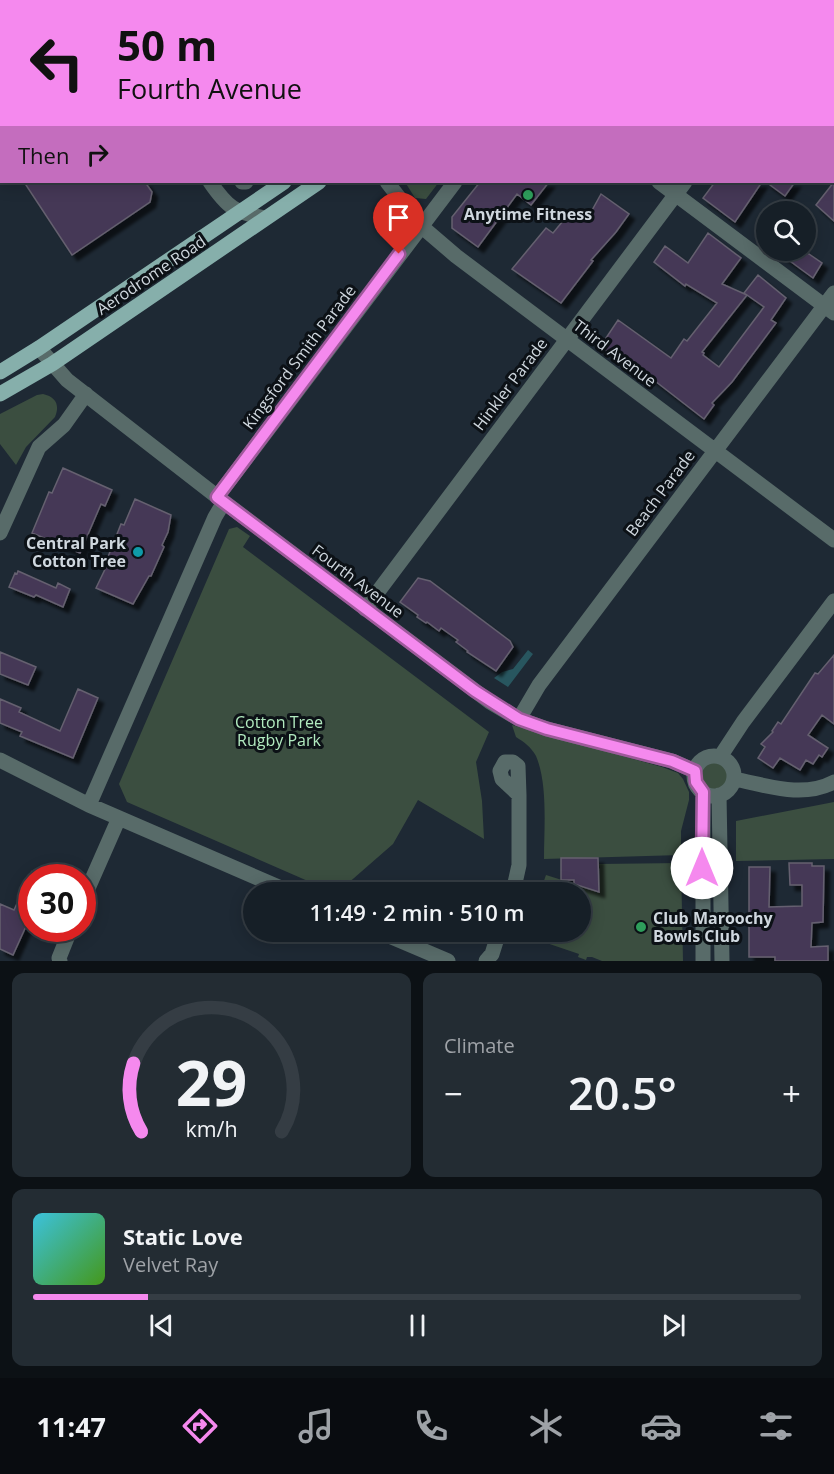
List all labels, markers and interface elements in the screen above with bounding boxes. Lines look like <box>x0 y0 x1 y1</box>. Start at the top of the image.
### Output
text: 50 m <box>117 16 217 73</box>
icon: left <box>18 24 96 102</box>
text: Fourth Avenue <box>117 70 302 107</box>
icon: right <box>81 138 114 171</box>
text: Then <box>18 140 69 170</box>
marker: Anytime Fitness <box>521 188 535 202</box>
pin <box>373 192 424 254</box>
icon: arrive <box>382 201 415 234</box>
map controls <box>756 201 816 261</box>
button: search <box>756 201 816 261</box>
place label: Anytime Fitness <box>464 203 592 225</box>
street label: Aerodrome Road <box>92 230 210 320</box>
street label: Kingsford Smith Parade <box>237 280 361 434</box>
street label: Third Avenue <box>569 314 661 392</box>
street label: Hinkler Parade <box>468 333 552 435</box>
street label: Beach Parade <box>620 445 700 541</box>
place label: Central Park Cotton Tree <box>26 532 126 572</box>
street label: Fourth Avenue <box>308 539 408 623</box>
marker: Central Park Cotton Tree <box>131 545 145 559</box>
park label: Cotton Tree Rugby Park <box>235 711 323 751</box>
position arrow <box>670 836 734 900</box>
speed limit sign: 30 <box>18 864 96 942</box>
text: 11:49 · 2 min · 510 m <box>309 897 525 927</box>
place label: Club Maroochy Bowls Club <box>653 907 773 947</box>
marker: Club Maroochy Bowls Club <box>634 920 648 934</box>
text: Climate <box>444 1032 515 1059</box>
text: 29 <box>176 1039 247 1124</box>
text: 20.5° <box>568 1062 677 1123</box>
text: − <box>444 1071 463 1116</box>
text: + <box>782 1071 801 1116</box>
text: km/h <box>185 1114 238 1143</box>
text: Static Love <box>123 1221 243 1251</box>
text: Velvet Ray <box>123 1251 218 1278</box>
icon: previous <box>145 1309 178 1342</box>
icon: pause <box>401 1309 434 1342</box>
icon: next <box>657 1309 690 1342</box>
icon: directions <box>179 1405 221 1447</box>
icon: music <box>295 1405 337 1447</box>
icon: phone <box>410 1405 452 1447</box>
icon: climate <box>525 1405 567 1447</box>
icon: car <box>640 1405 682 1447</box>
icon: filters <box>755 1405 797 1447</box>
text: 11:47 <box>37 1408 106 1445</box>

